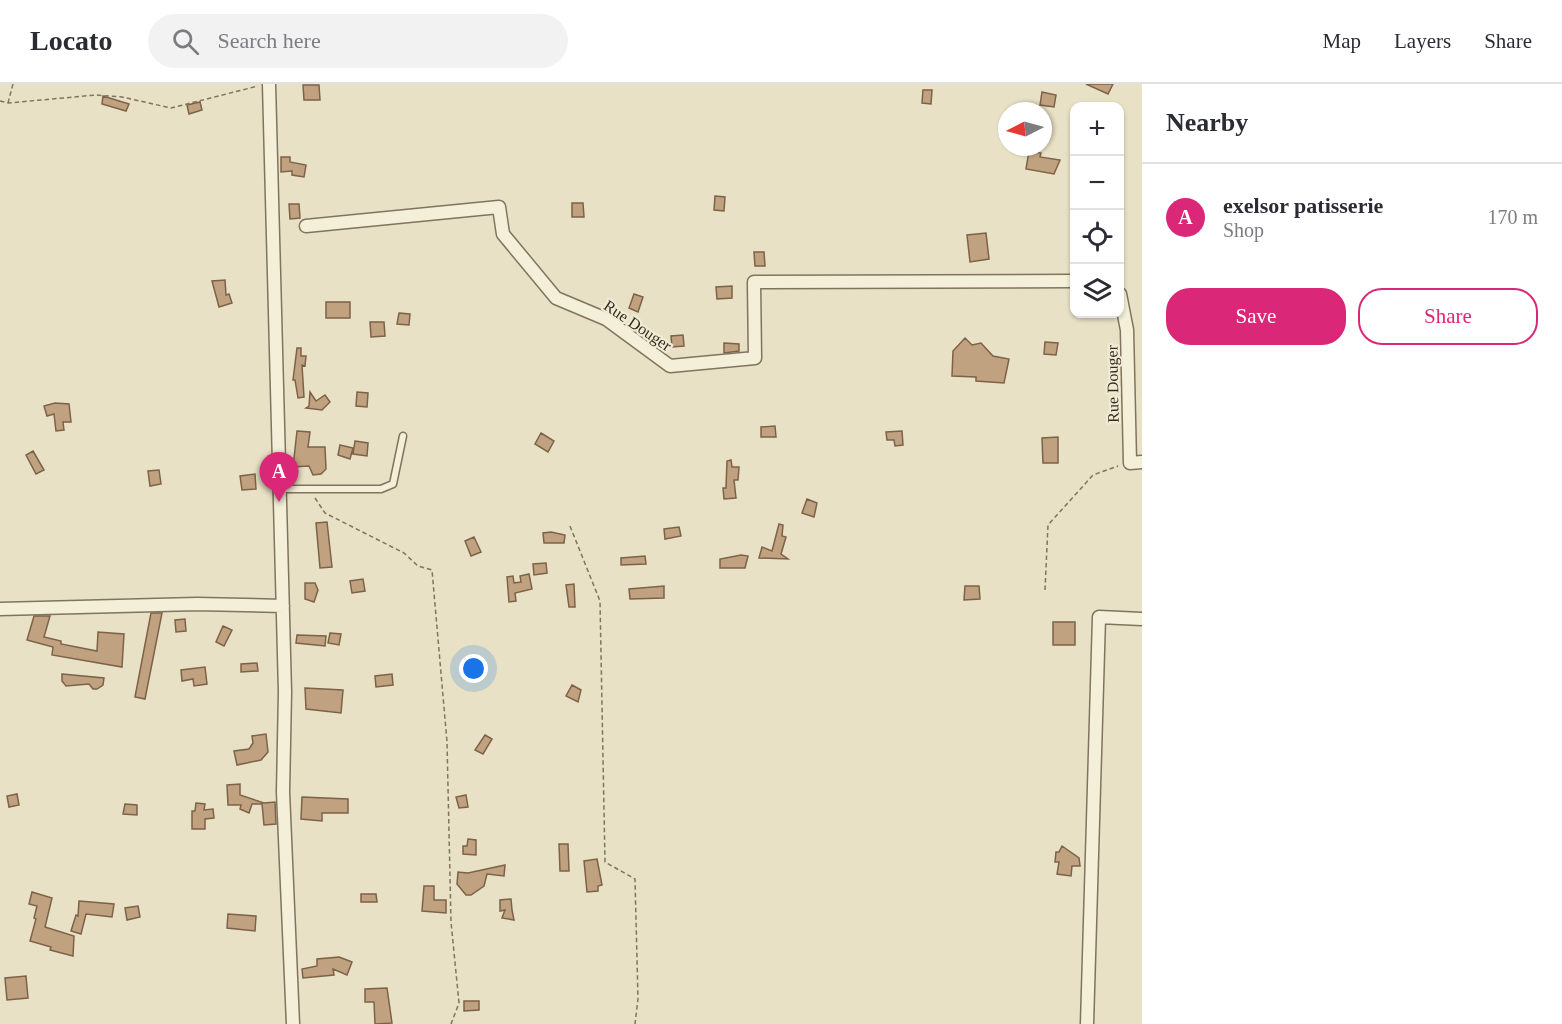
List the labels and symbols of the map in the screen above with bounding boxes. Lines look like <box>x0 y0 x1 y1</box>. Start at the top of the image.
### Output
north arrow <box>998 102 1052 156</box>
street label: Rue Douger <box>600 297 675 355</box>
street label: Rue Douger <box>1103 344 1123 423</box>
pin: A <box>260 452 298 502</box>
your location <box>459 654 488 683</box>

